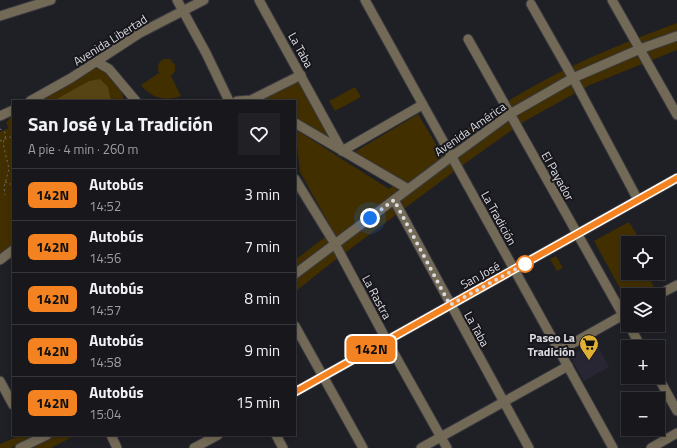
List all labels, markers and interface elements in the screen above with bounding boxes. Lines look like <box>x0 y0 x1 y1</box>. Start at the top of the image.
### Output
street label: Avenida Libertad <box>69 10 151 70</box>
street label: La Taba <box>283 29 319 71</box>
street label: Avenida América <box>430 97 510 161</box>
text: San José y La Tradición <box>28 109 213 138</box>
button: heart <box>238 113 280 155</box>
text: A pie · 4 min · 260 m <box>28 139 138 159</box>
street label: El Payador <box>537 148 579 204</box>
text: Autobús <box>89 173 144 196</box>
text: 3 min <box>244 183 280 206</box>
text: 142N <box>36 184 69 205</box>
street label: La Tradición <box>476 187 522 249</box>
text: 14:52 <box>89 196 121 216</box>
your location <box>360 208 380 228</box>
text: Autobús <box>89 225 144 248</box>
text: 7 min <box>244 235 280 258</box>
text: 142N <box>36 236 69 257</box>
map controls <box>621 236 665 436</box>
button: locate <box>621 236 665 280</box>
text: 14:56 <box>89 248 121 268</box>
unlabelled marker <box>516 255 534 273</box>
street label: San José <box>457 256 503 294</box>
street label: La Rastra <box>357 271 397 323</box>
text: Autobús <box>89 277 144 300</box>
text: 8 min <box>244 287 280 310</box>
text: 142N <box>36 288 69 309</box>
button: layers <box>621 288 665 332</box>
text: 14:57 <box>89 300 121 320</box>
street label: La Taba <box>459 308 495 350</box>
place label: Paseo La Tradición <box>528 328 575 361</box>
text: Autobús <box>89 329 144 352</box>
supermarket icon: Paseo La Tradición <box>578 333 600 361</box>
line badge: 142N <box>343 336 399 362</box>
text: 142N <box>354 338 388 359</box>
text: 9 min <box>244 339 280 362</box>
text: 142N <box>36 340 69 361</box>
button: + <box>621 340 665 384</box>
text: 14:58 <box>89 352 121 372</box>
text: Autobús <box>89 381 144 404</box>
text: 15 min <box>236 391 280 414</box>
text: 142N <box>36 392 69 413</box>
button: − <box>621 392 665 436</box>
text: 15:04 <box>89 404 121 424</box>

